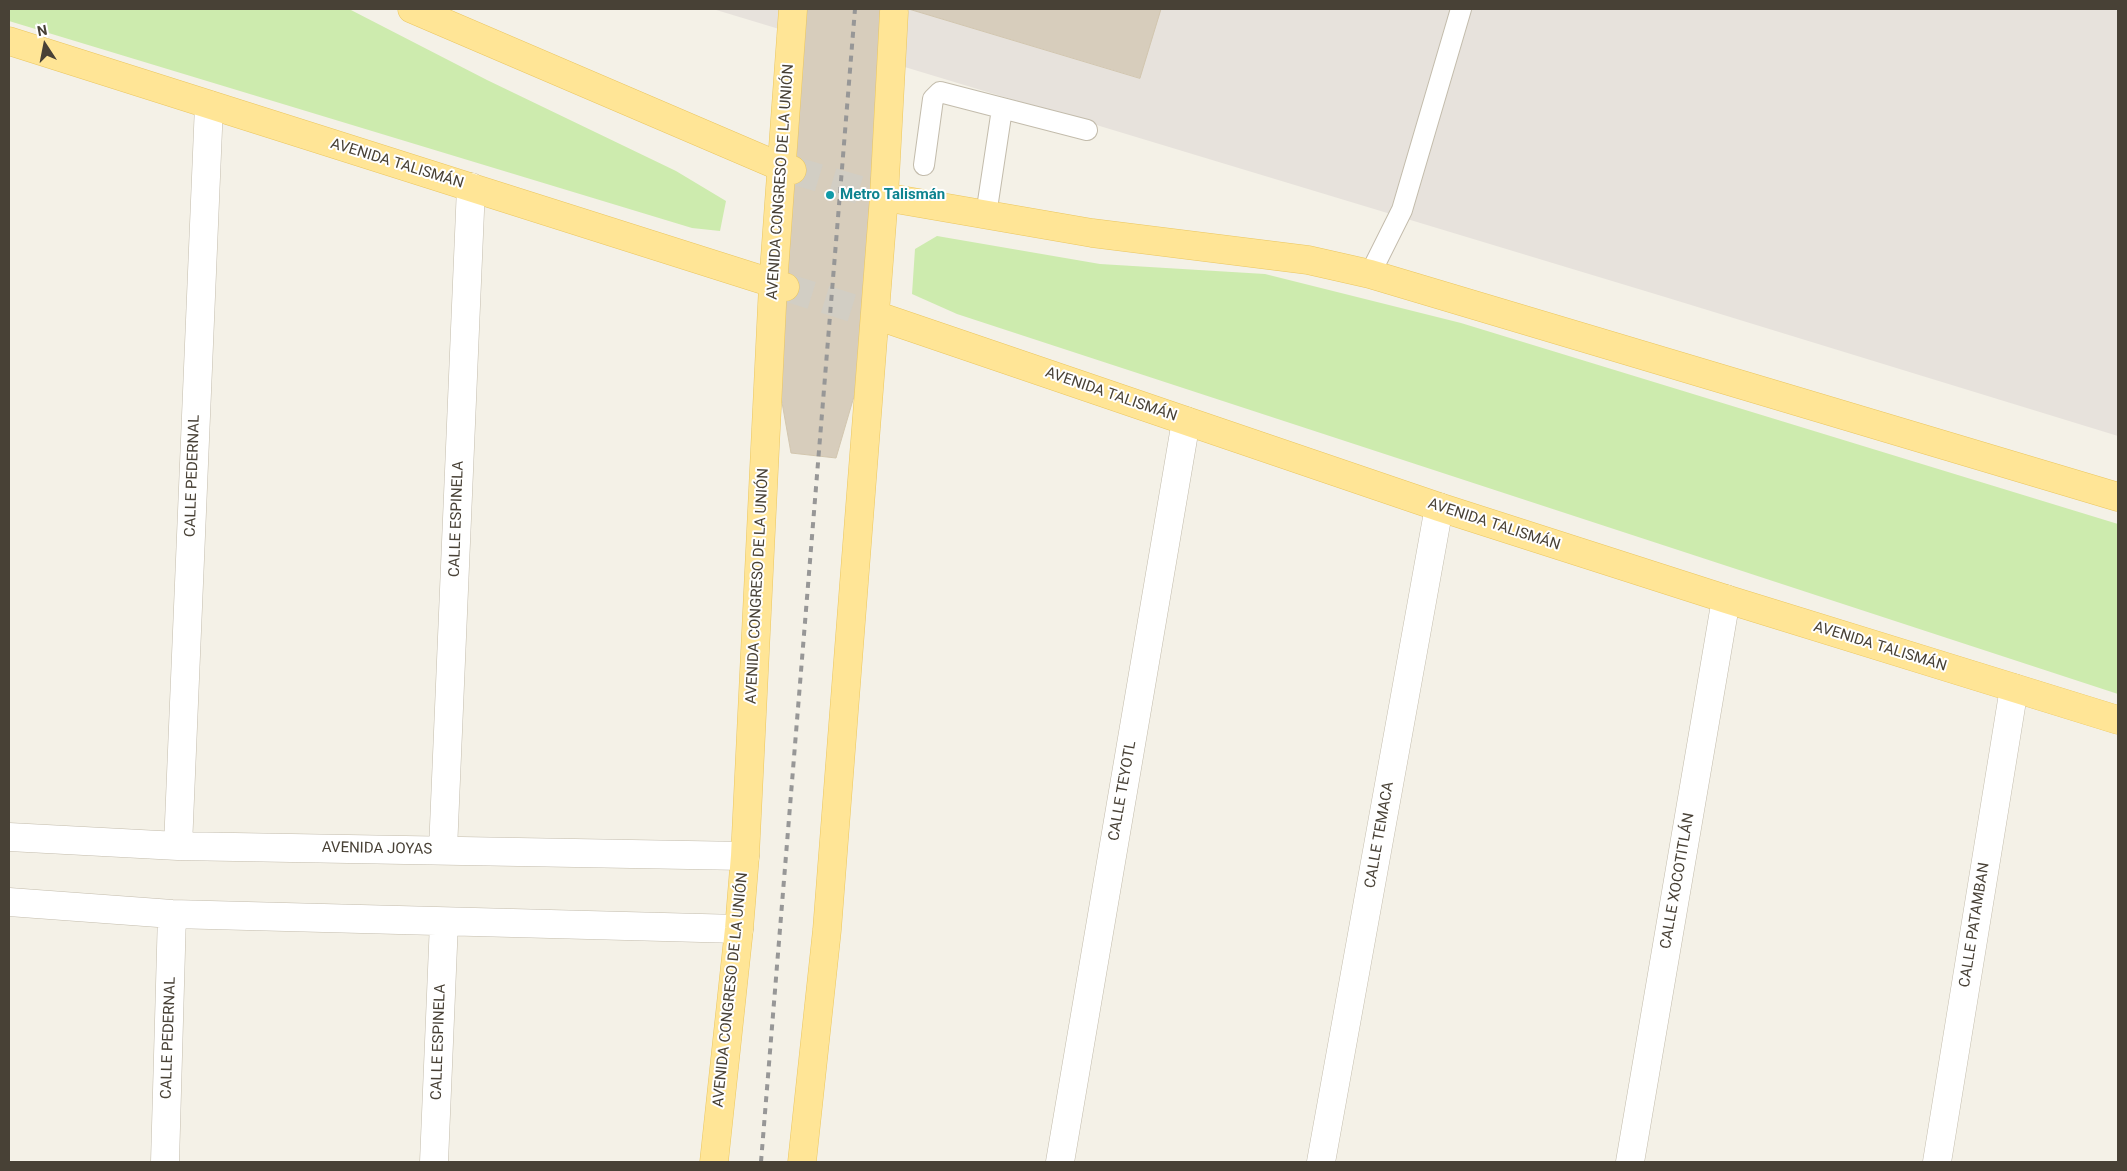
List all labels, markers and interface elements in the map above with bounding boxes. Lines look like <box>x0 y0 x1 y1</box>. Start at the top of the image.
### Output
north arrow <box>20 20 70 70</box>
text: N <box>36 21 49 39</box>
street label: AVENIDA CONGRESO DE LA UNIÓN <box>764 64 798 300</box>
street label: AVENIDA TALISMÁN <box>328 135 466 193</box>
place label: Metro Talismán <box>840 186 945 204</box>
marker: Metro Talismán <box>824 189 836 201</box>
street label: AVENIDA TALISMÁN <box>1043 364 1179 426</box>
street label: CALLE PEDERNAL <box>182 415 204 537</box>
street label: CALLE ESPINELA <box>446 461 468 577</box>
street label: AVENIDA CONGRESO DE LA UNIÓN <box>743 468 773 704</box>
street label: AVENIDA TALISMÁN <box>1426 495 1562 555</box>
street label: AVENIDA TALISMÁN <box>1811 618 1949 676</box>
street label: CALLE TEYOTL <box>1105 740 1141 842</box>
street label: CALLE TEMACA <box>1362 780 1398 890</box>
street label: CALLE XOCOTITLÁN <box>1657 812 1699 950</box>
street label: AVENIDA JOYAS <box>322 839 432 859</box>
street label: CALLE PATAMBAN <box>1956 861 1994 989</box>
street label: AVENIDA CONGRESO DE LA UNIÓN <box>710 872 752 1108</box>
street label: CALLE PEDERNAL <box>158 977 180 1099</box>
street label: CALLE ESPINELA <box>428 984 450 1100</box>

